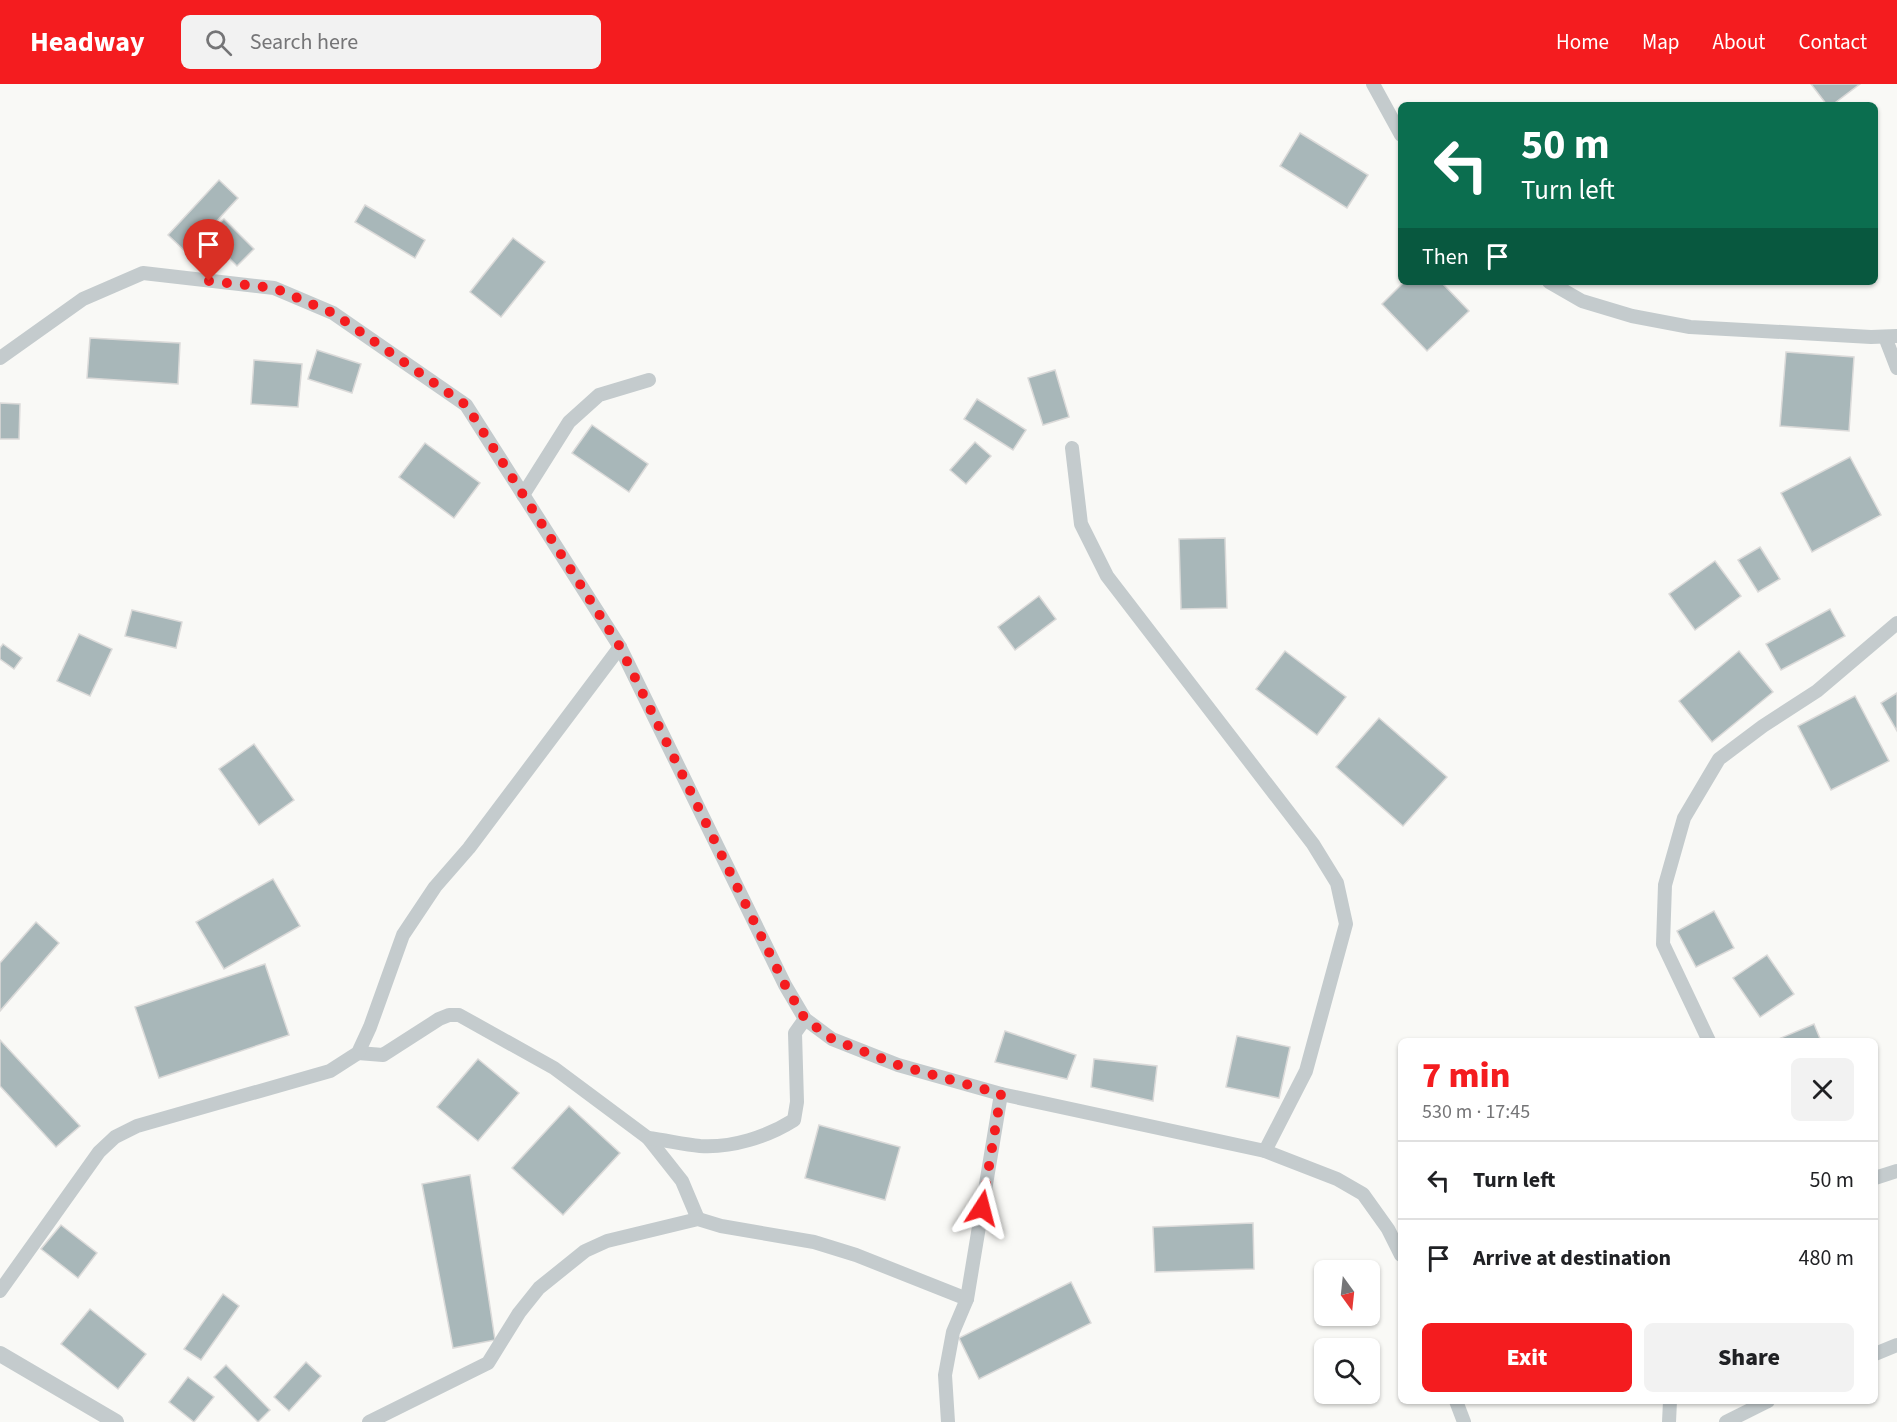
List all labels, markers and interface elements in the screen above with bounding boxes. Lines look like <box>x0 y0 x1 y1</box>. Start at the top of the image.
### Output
search box <box>181 15 601 69</box>
text: Headway <box>30 22 145 62</box>
icon: search <box>202 26 235 59</box>
text: Search here <box>250 26 358 58</box>
text: Home <box>1556 27 1609 57</box>
text: Map <box>1642 27 1680 57</box>
text: About <box>1713 27 1765 57</box>
text: Contact <box>1798 27 1867 57</box>
text: 50 m <box>1521 115 1610 175</box>
icon: left <box>1422 126 1500 204</box>
text: Turn left <box>1521 171 1615 210</box>
pin <box>183 219 234 281</box>
icon: arrive <box>192 228 225 261</box>
icon: arrive <box>1481 240 1514 273</box>
text: Then <box>1422 241 1469 273</box>
text: 7 min <box>1422 1050 1510 1101</box>
button: close <box>1791 1058 1854 1121</box>
text: 530 m · 17:45 <box>1422 1098 1530 1126</box>
icon: left <box>1422 1164 1455 1197</box>
text: Turn left <box>1473 1164 1555 1196</box>
text: 50 m <box>1809 1164 1854 1196</box>
position arrow <box>950 1176 1014 1240</box>
icon: arrive <box>1422 1242 1455 1275</box>
text: Arrive at destination <box>1473 1242 1671 1274</box>
text: 480 m <box>1799 1242 1854 1274</box>
north arrow <box>1314 1260 1380 1326</box>
map controls <box>1314 1260 1380 1404</box>
button: Exit <box>1422 1323 1632 1392</box>
button: Share <box>1644 1323 1854 1392</box>
button: search <box>1314 1338 1380 1404</box>

